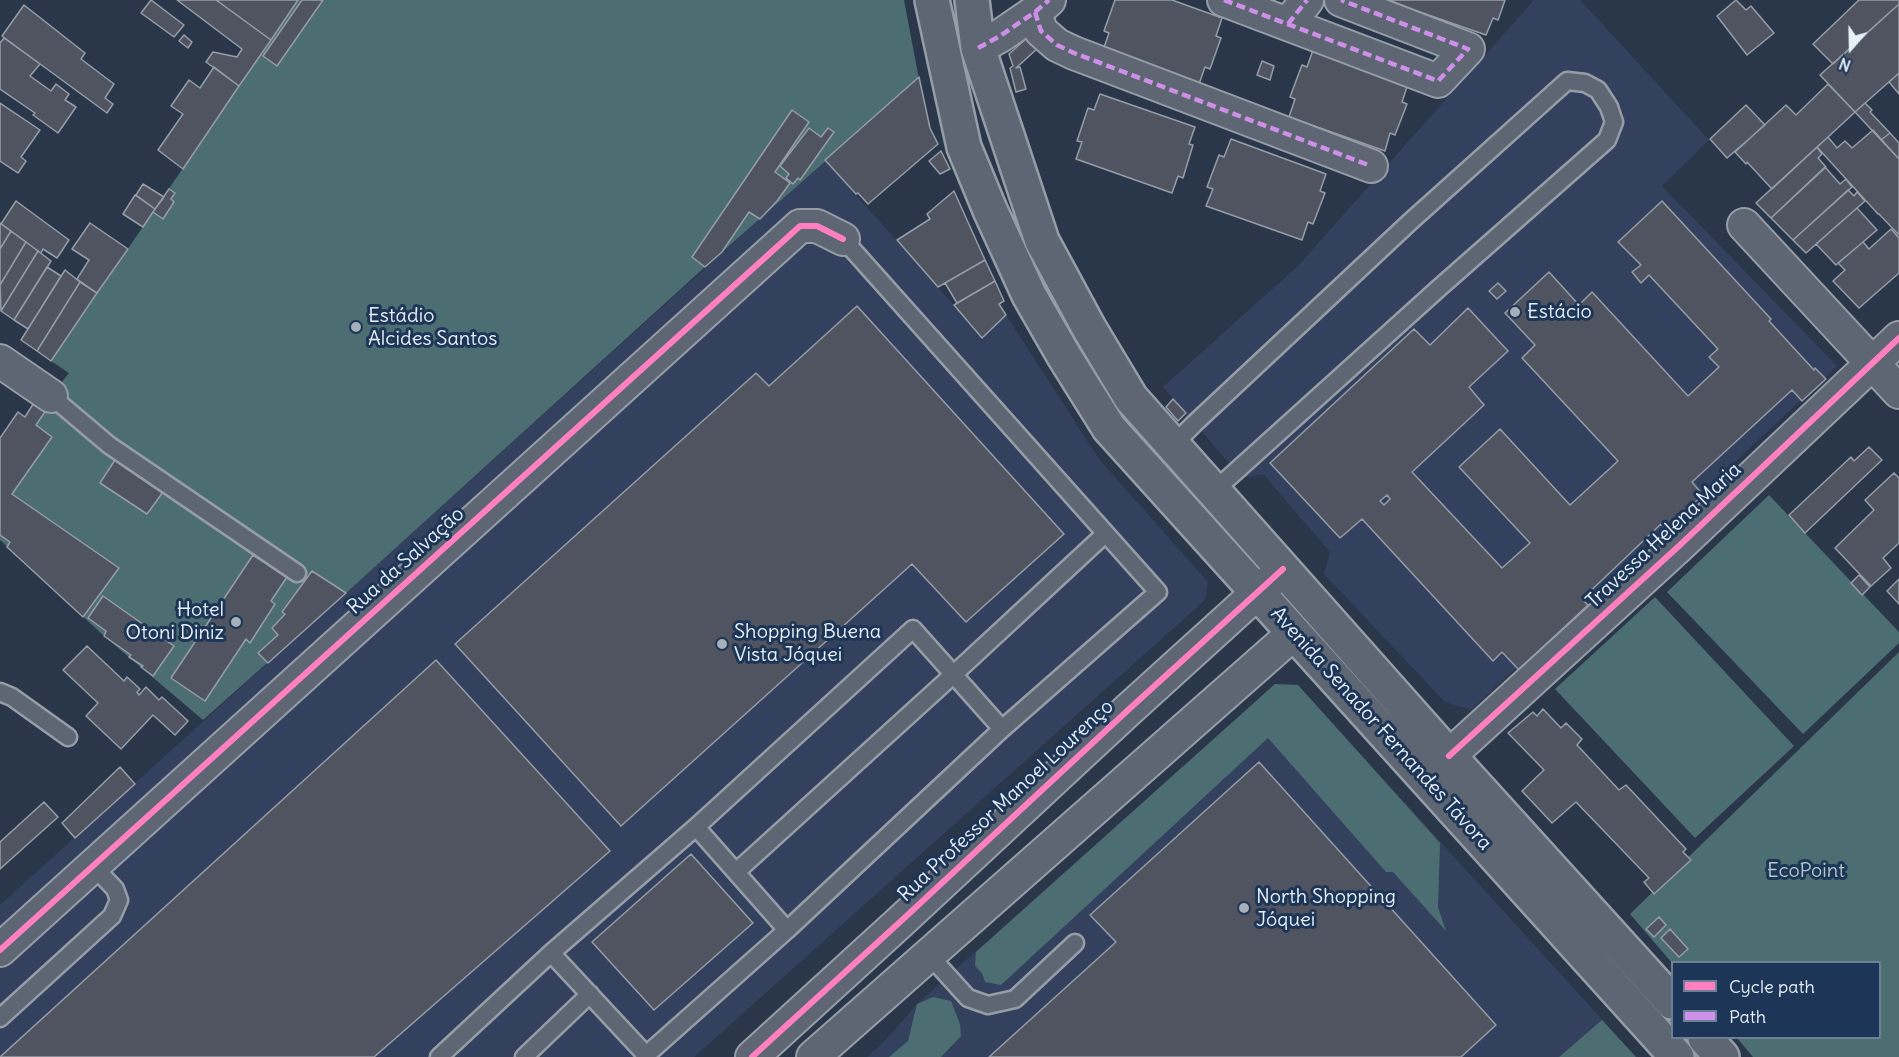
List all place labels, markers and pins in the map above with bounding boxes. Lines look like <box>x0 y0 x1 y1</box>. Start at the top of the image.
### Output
place label: Estácio <box>1527 300 1592 324</box>
place label: Estádio Alcides Santos <box>368 304 497 351</box>
marker: Estácio <box>1508 305 1522 319</box>
marker: Estádio Alcides Santos <box>349 320 363 334</box>
place label: Hotel Otoni Diniz <box>125 598 224 645</box>
marker: Hotel Otoni Diniz <box>229 615 243 629</box>
place label: Shopping Buena Vista Jóquei <box>734 620 881 667</box>
marker: Shopping Buena Vista Jóquei <box>715 637 729 651</box>
place label: North Shopping Jóquei <box>1256 885 1396 932</box>
marker: North Shopping Jóquei <box>1237 901 1251 915</box>

